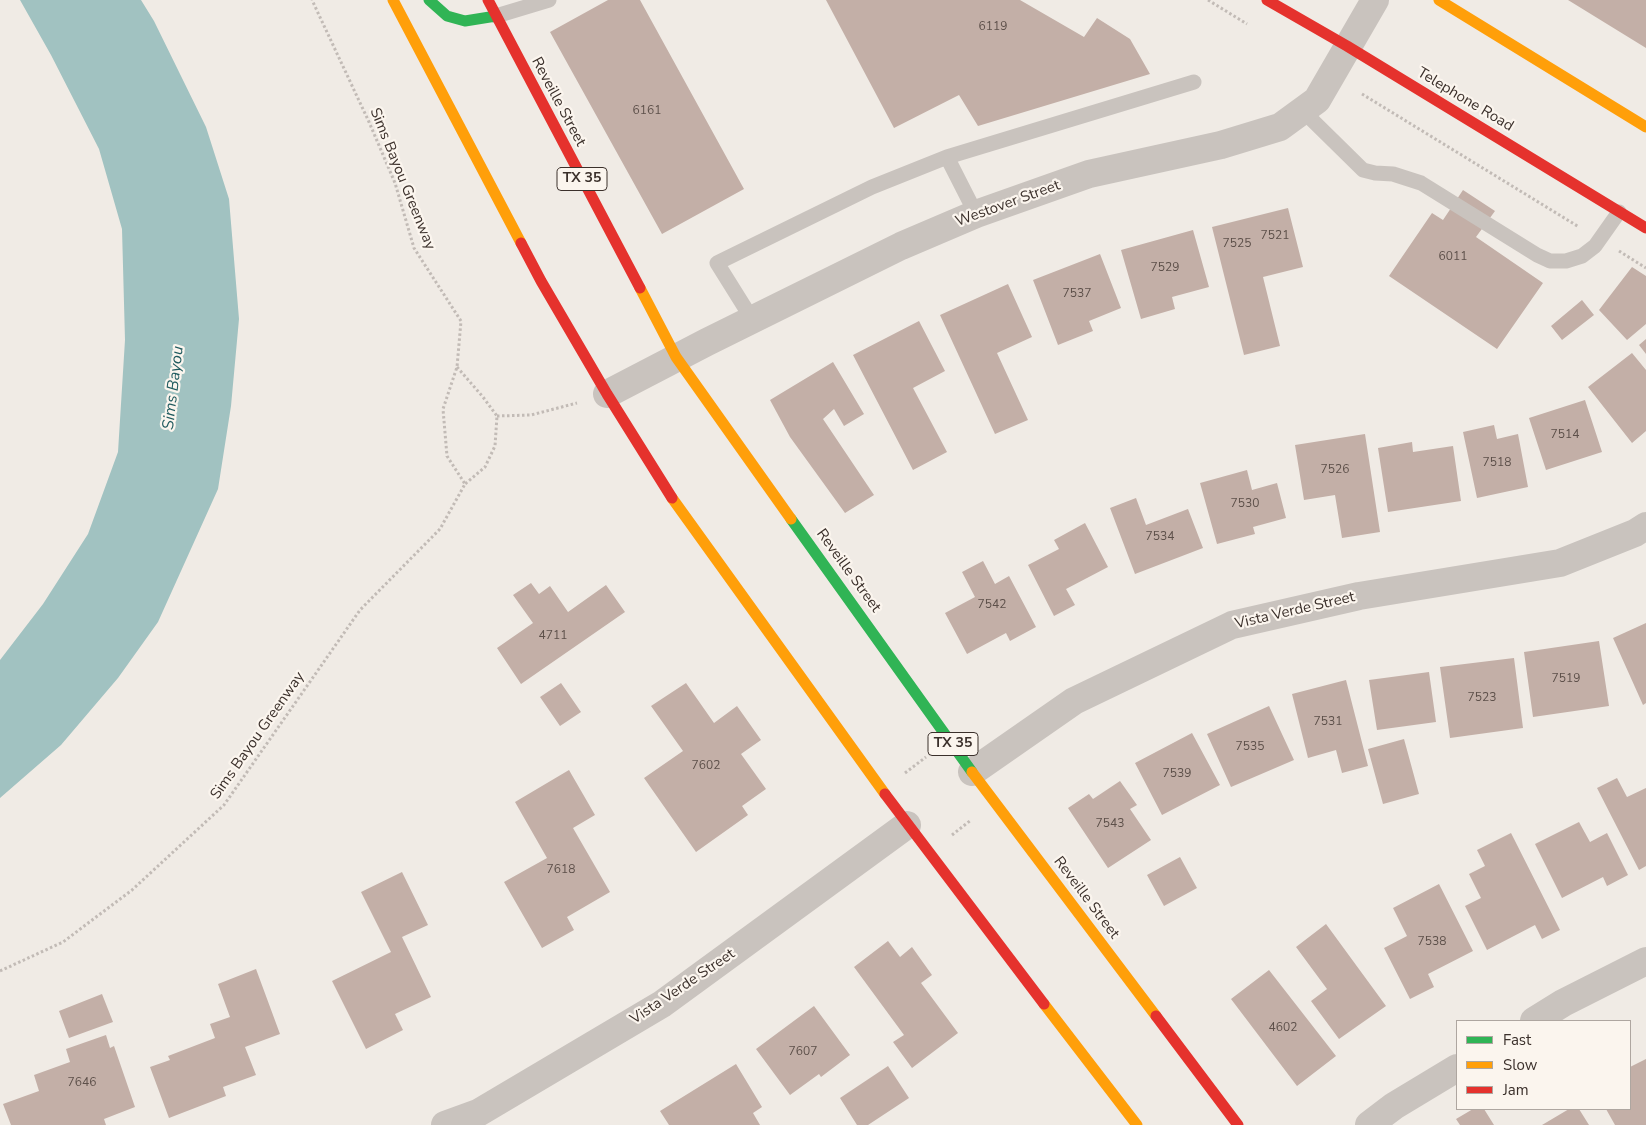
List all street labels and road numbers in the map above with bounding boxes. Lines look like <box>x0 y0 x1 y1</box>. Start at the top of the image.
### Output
street label: Reveille Street <box>527 54 589 150</box>
street label: Telephone Road <box>1414 64 1516 136</box>
street label: Sims Bayou Greenway <box>365 105 439 253</box>
road number: TX 35 <box>557 168 607 190</box>
street label: Westover Street <box>953 177 1063 231</box>
street label: Reveille Street <box>812 526 884 616</box>
street label: Vista Verde Street <box>1233 588 1357 634</box>
street label: Sims Bayou Greenway <box>207 669 309 803</box>
road number: TX 35 <box>928 732 978 756</box>
street label: Reveille Street <box>1049 853 1123 943</box>
street label: Vista Verde Street <box>627 945 739 1029</box>

